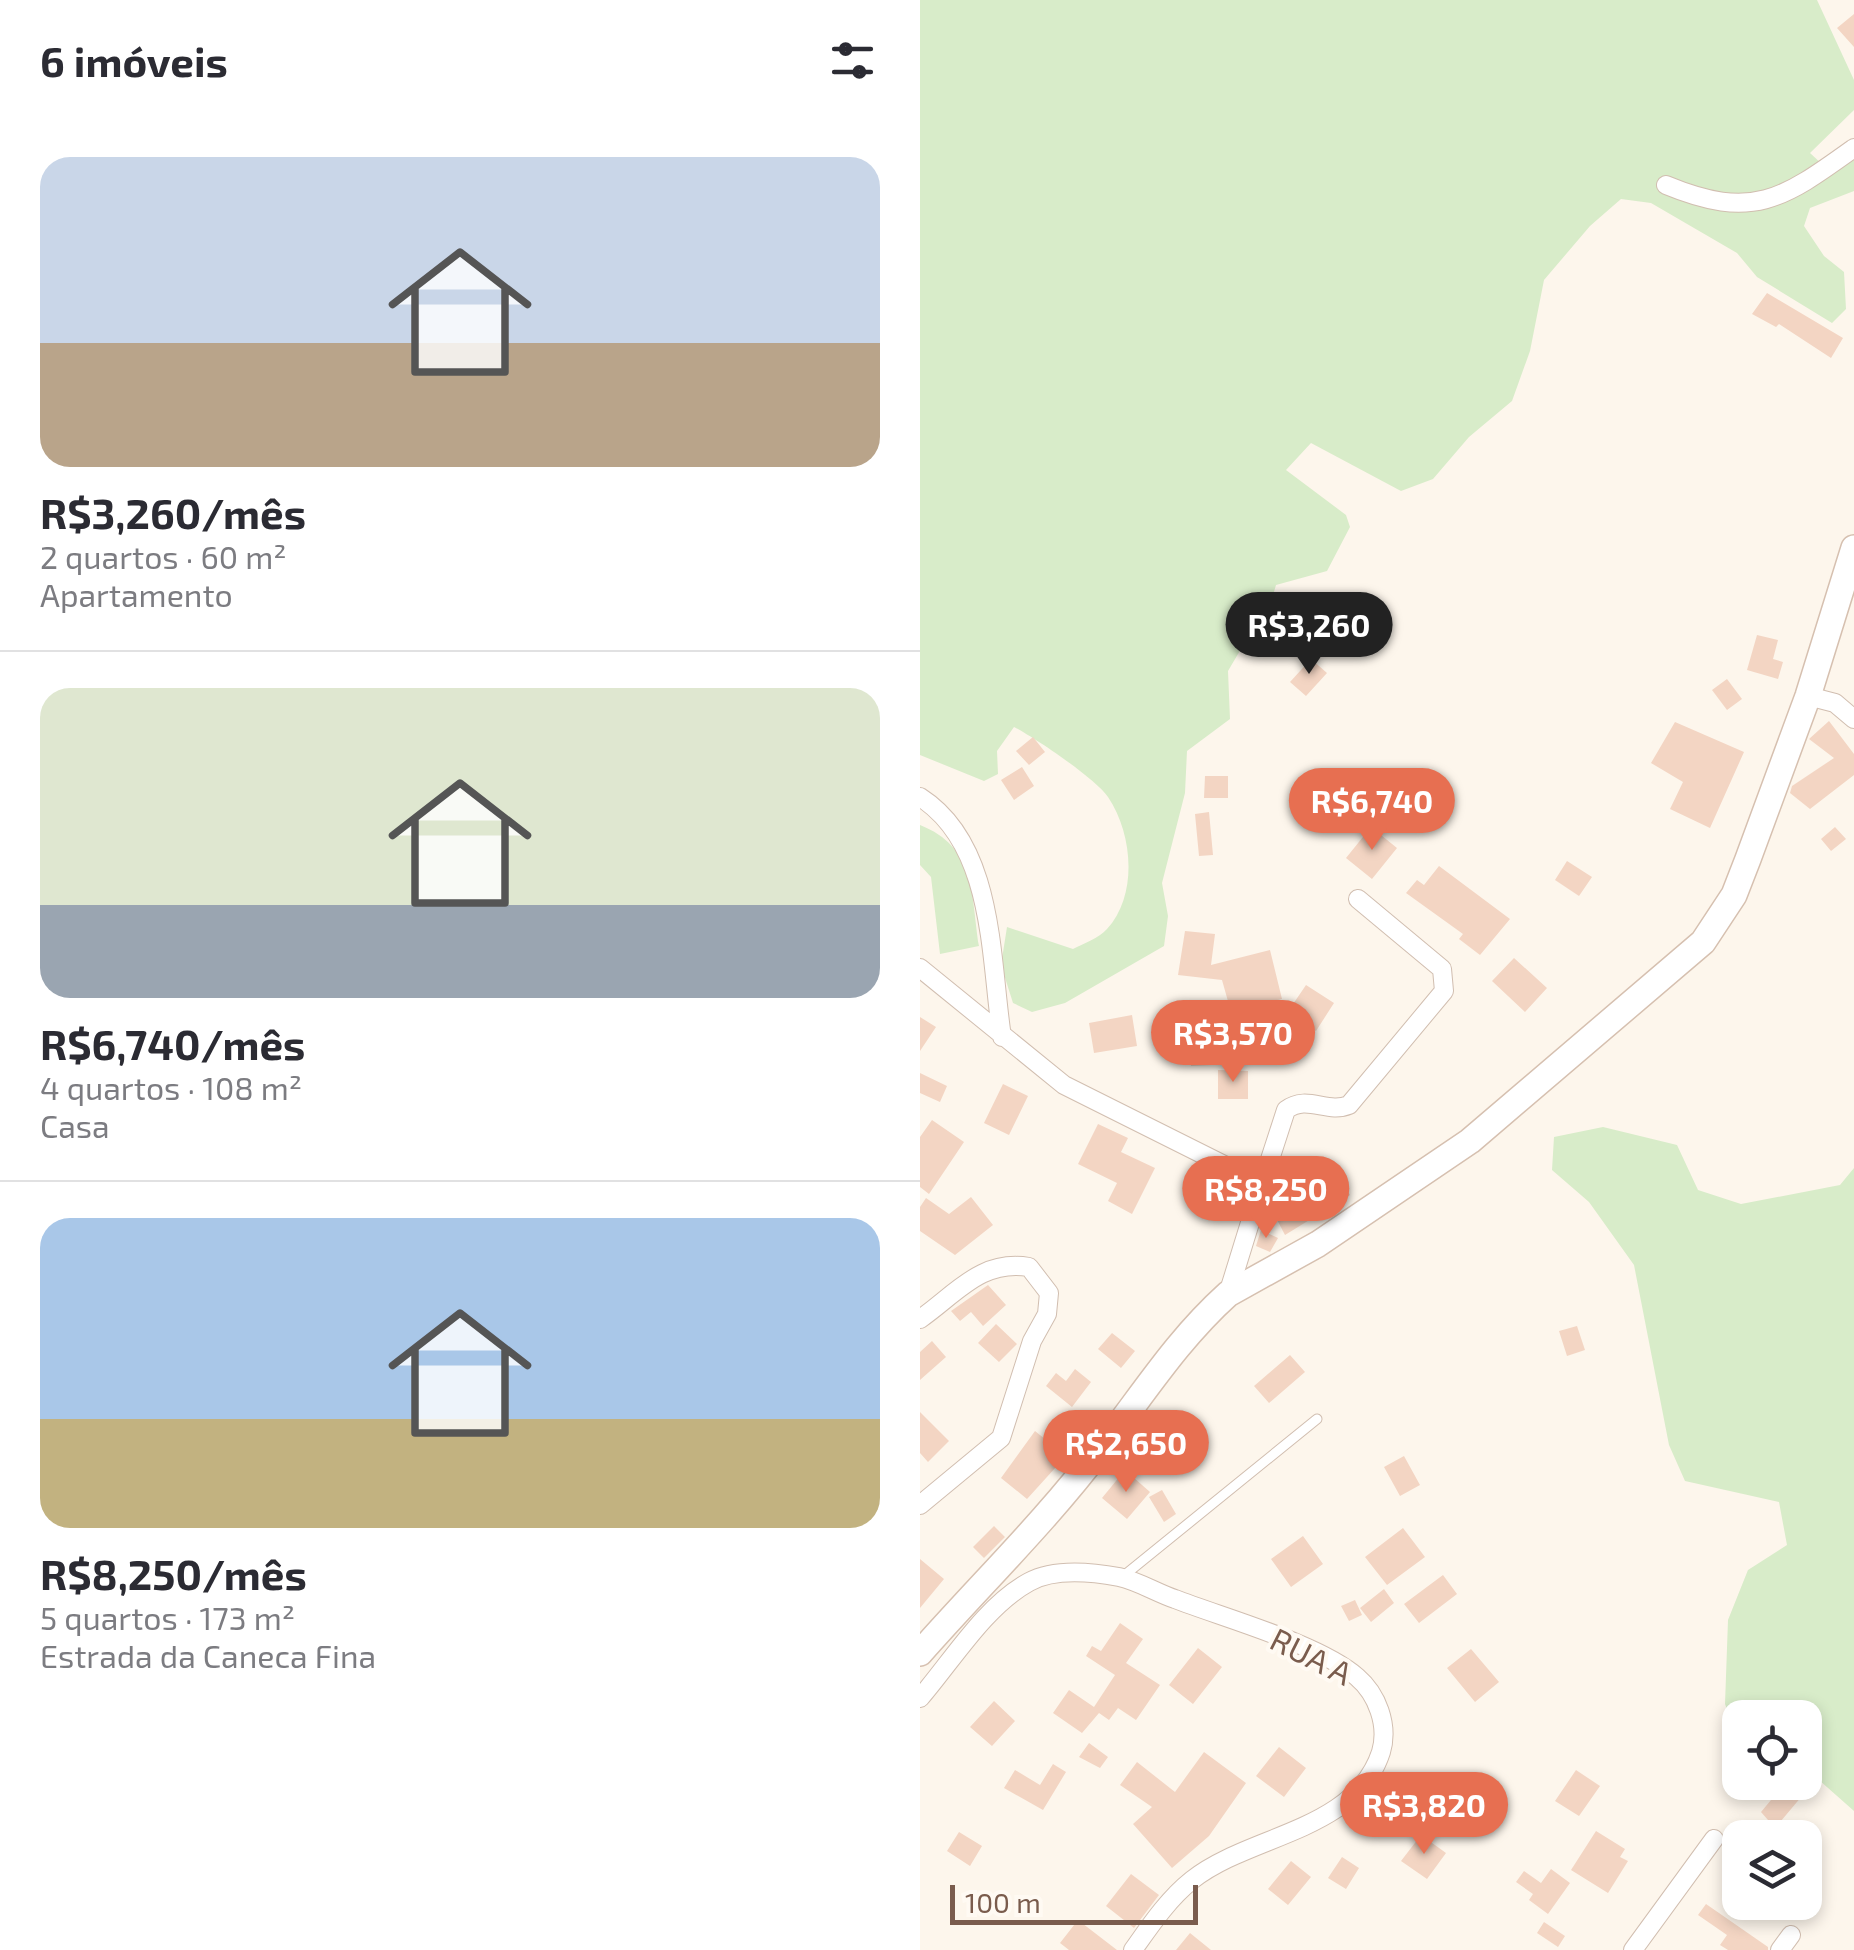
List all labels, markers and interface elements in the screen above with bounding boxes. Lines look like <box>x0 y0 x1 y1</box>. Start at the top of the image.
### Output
icon: filters <box>825 33 880 88</box>
text: 6 imóveis <box>40 35 228 85</box>
icon: home <box>370 222 550 402</box>
text: R$3,260/mês <box>40 487 306 537</box>
text: 2 quartos · 60 m² <box>40 537 286 575</box>
text: Apartamento <box>40 575 233 613</box>
pin: R$3,260 <box>1217 592 1401 677</box>
text: R$3,260 <box>1248 605 1370 643</box>
icon: home <box>370 753 550 933</box>
pin: R$6,740 <box>1280 768 1464 853</box>
text: R$6,740 <box>1311 781 1433 819</box>
pin: R$3,570 <box>1141 1000 1325 1085</box>
text: R$3,570 <box>1173 1013 1293 1051</box>
text: R$6,740/mês <box>40 1018 305 1068</box>
text: 4 quartos · 108 m² <box>40 1068 302 1106</box>
text: Casa <box>40 1106 110 1144</box>
pin: R$8,250 <box>1174 1156 1358 1241</box>
text: R$8,250 <box>1204 1169 1328 1207</box>
icon: home <box>370 1283 550 1463</box>
pin: R$2,650 <box>1034 1410 1218 1495</box>
text: R$2,650 <box>1065 1423 1187 1461</box>
text: R$8,250/mês <box>40 1548 307 1598</box>
text: 5 quartos · 173 m² <box>40 1598 295 1636</box>
street label: RUA A <box>1265 1619 1359 1692</box>
text: Estrada da Caneca Fina <box>40 1636 376 1674</box>
map controls <box>1722 1700 1822 1920</box>
button: locate <box>1722 1700 1822 1800</box>
pin: R$3,820 <box>1332 1772 1516 1857</box>
text: R$3,820 <box>1362 1785 1486 1823</box>
button: layers <box>1722 1820 1822 1920</box>
scale bar <box>950 1880 1198 1924</box>
text: 100 m <box>965 1885 1041 1919</box>

